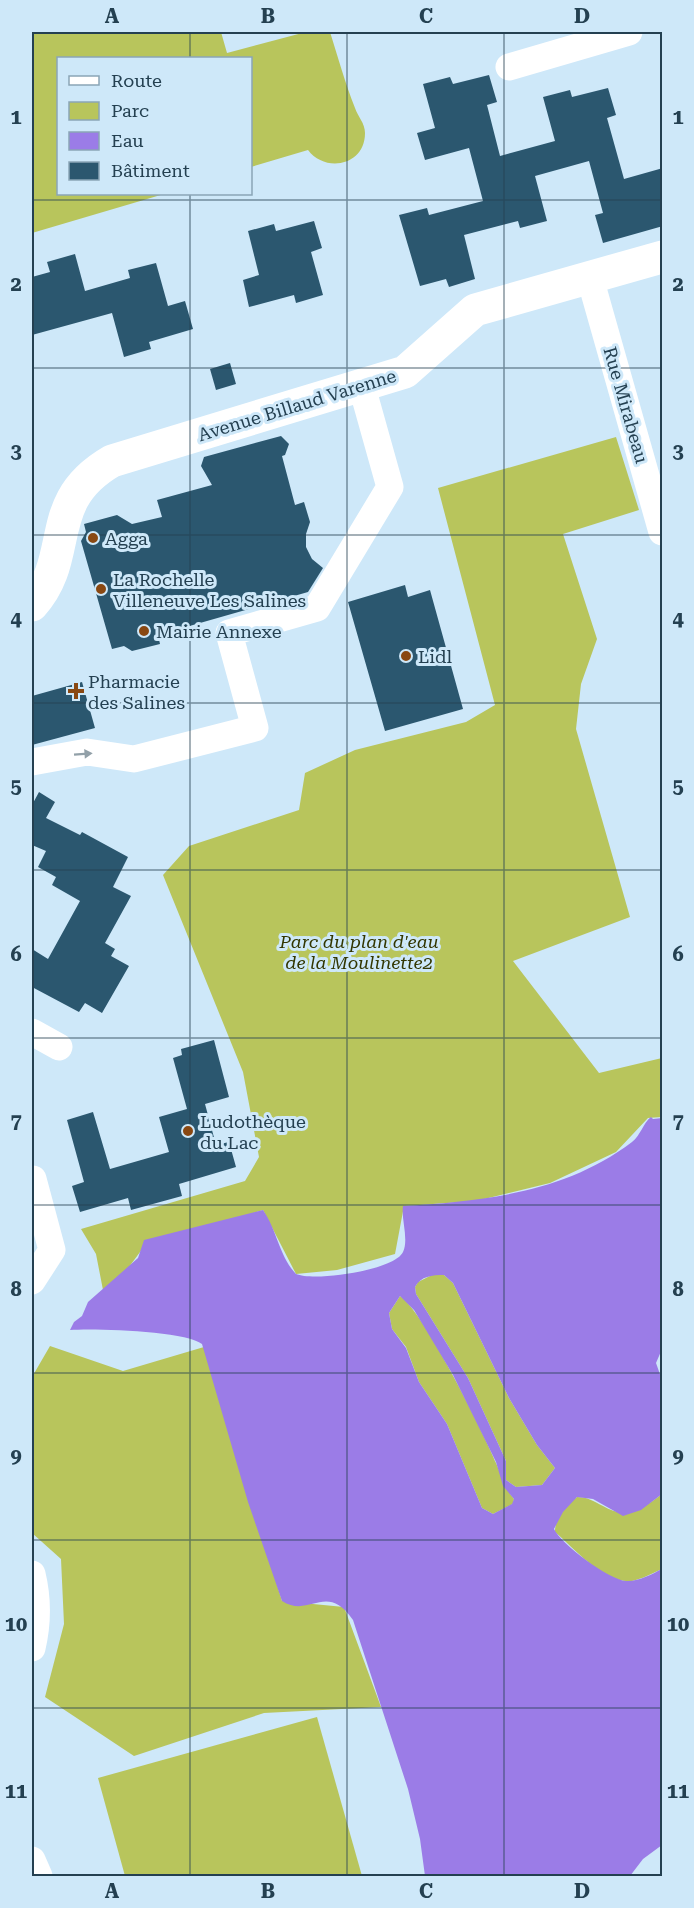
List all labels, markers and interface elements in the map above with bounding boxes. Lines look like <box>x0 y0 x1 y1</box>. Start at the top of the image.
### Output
text: A <box>105 4 120 28</box>
text: B <box>261 4 275 28</box>
text: C <box>419 4 433 28</box>
text: D <box>574 4 590 28</box>
legend <box>57 57 252 195</box>
text: Route <box>111 70 162 91</box>
text: Parc <box>111 100 149 121</box>
text: 1 <box>10 105 22 129</box>
text: 1 <box>672 105 684 129</box>
text: Eau <box>111 130 144 151</box>
text: Bâtiment <box>111 160 190 181</box>
text: 2 <box>10 272 22 296</box>
text: 2 <box>672 272 684 296</box>
street label: Rue Mirabeau <box>599 344 653 466</box>
street label: Avenue Billaud Varenne <box>195 365 399 445</box>
text: 3 <box>10 439 22 463</box>
text: 3 <box>672 439 684 463</box>
place label: Agga <box>105 528 148 549</box>
marker: Agga <box>86 531 100 545</box>
place label: La Rochelle Villeneuve Les Salines <box>113 569 306 611</box>
marker: La Rochelle Villeneuve Les Salines <box>94 582 108 596</box>
text: 4 <box>10 607 22 631</box>
text: 4 <box>672 607 684 631</box>
place label: Mairie Annexe <box>156 621 282 642</box>
marker: Mairie Annexe <box>137 624 151 638</box>
place label: Lidl <box>418 646 452 667</box>
marker: Lidl <box>399 649 413 663</box>
place label: Pharmacie des Salines <box>88 671 185 713</box>
marker: Pharmacie des Salines <box>69 684 83 698</box>
one-way arrow <box>74 749 93 759</box>
text: 5 <box>10 774 22 798</box>
text: 5 <box>672 774 684 798</box>
park label: Parc du plan d'eau de la Moulinette2 <box>278 931 439 973</box>
text: 6 <box>10 942 22 966</box>
text: 6 <box>672 942 684 966</box>
text: 7 <box>10 1109 22 1133</box>
text: 7 <box>672 1109 684 1133</box>
place label: Ludothèque du Lac <box>200 1111 306 1153</box>
marker: Ludothèque du Lac <box>181 1124 195 1138</box>
text: 8 <box>10 1277 22 1301</box>
text: 8 <box>672 1277 684 1301</box>
text: 9 <box>10 1444 22 1468</box>
text: 9 <box>672 1444 684 1468</box>
text: 10 <box>5 1612 27 1636</box>
text: 10 <box>667 1612 689 1636</box>
text: 11 <box>5 1779 27 1803</box>
text: 11 <box>667 1779 689 1803</box>
text: A <box>105 1879 120 1903</box>
text: B <box>261 1879 275 1903</box>
text: C <box>419 1879 433 1903</box>
text: D <box>574 1879 590 1903</box>

